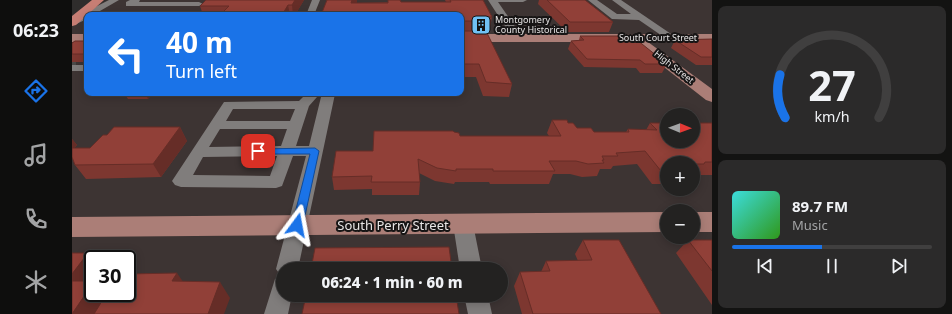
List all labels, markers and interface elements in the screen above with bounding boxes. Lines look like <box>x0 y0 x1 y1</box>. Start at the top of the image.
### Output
place label: Montgomery County Historical <box>495 13 567 36</box>
building icon: Montgomery County Historical <box>470 14 492 36</box>
text: 06:23 <box>13 18 59 42</box>
text: 40 m <box>166 23 233 61</box>
icon: left <box>100 28 152 80</box>
street label: South Court Street <box>619 31 698 44</box>
street label: High Street <box>652 47 698 87</box>
text: 27 <box>808 57 856 113</box>
text: Turn left <box>166 59 237 83</box>
icon: directions <box>22 77 50 105</box>
text: km/h <box>814 107 850 126</box>
north arrow <box>660 108 700 148</box>
map controls <box>660 108 700 244</box>
pin <box>241 134 275 168</box>
icon: arrive <box>247 140 269 162</box>
icon: music <box>22 141 50 169</box>
button: + <box>660 156 700 196</box>
text: 89.7 FM <box>792 196 848 216</box>
position arrow <box>276 204 318 246</box>
button: − <box>660 204 700 244</box>
icon: phone <box>22 205 50 233</box>
street label: South Perry Street <box>337 216 449 234</box>
text: Music <box>792 216 828 234</box>
speed limit sign: 30 <box>84 250 136 302</box>
icon: previous <box>754 255 776 277</box>
icon: pause <box>821 255 843 277</box>
icon: next <box>888 255 910 277</box>
icon: climate <box>22 268 50 296</box>
text: 06:24 · 1 min · 60 m <box>321 272 463 292</box>

